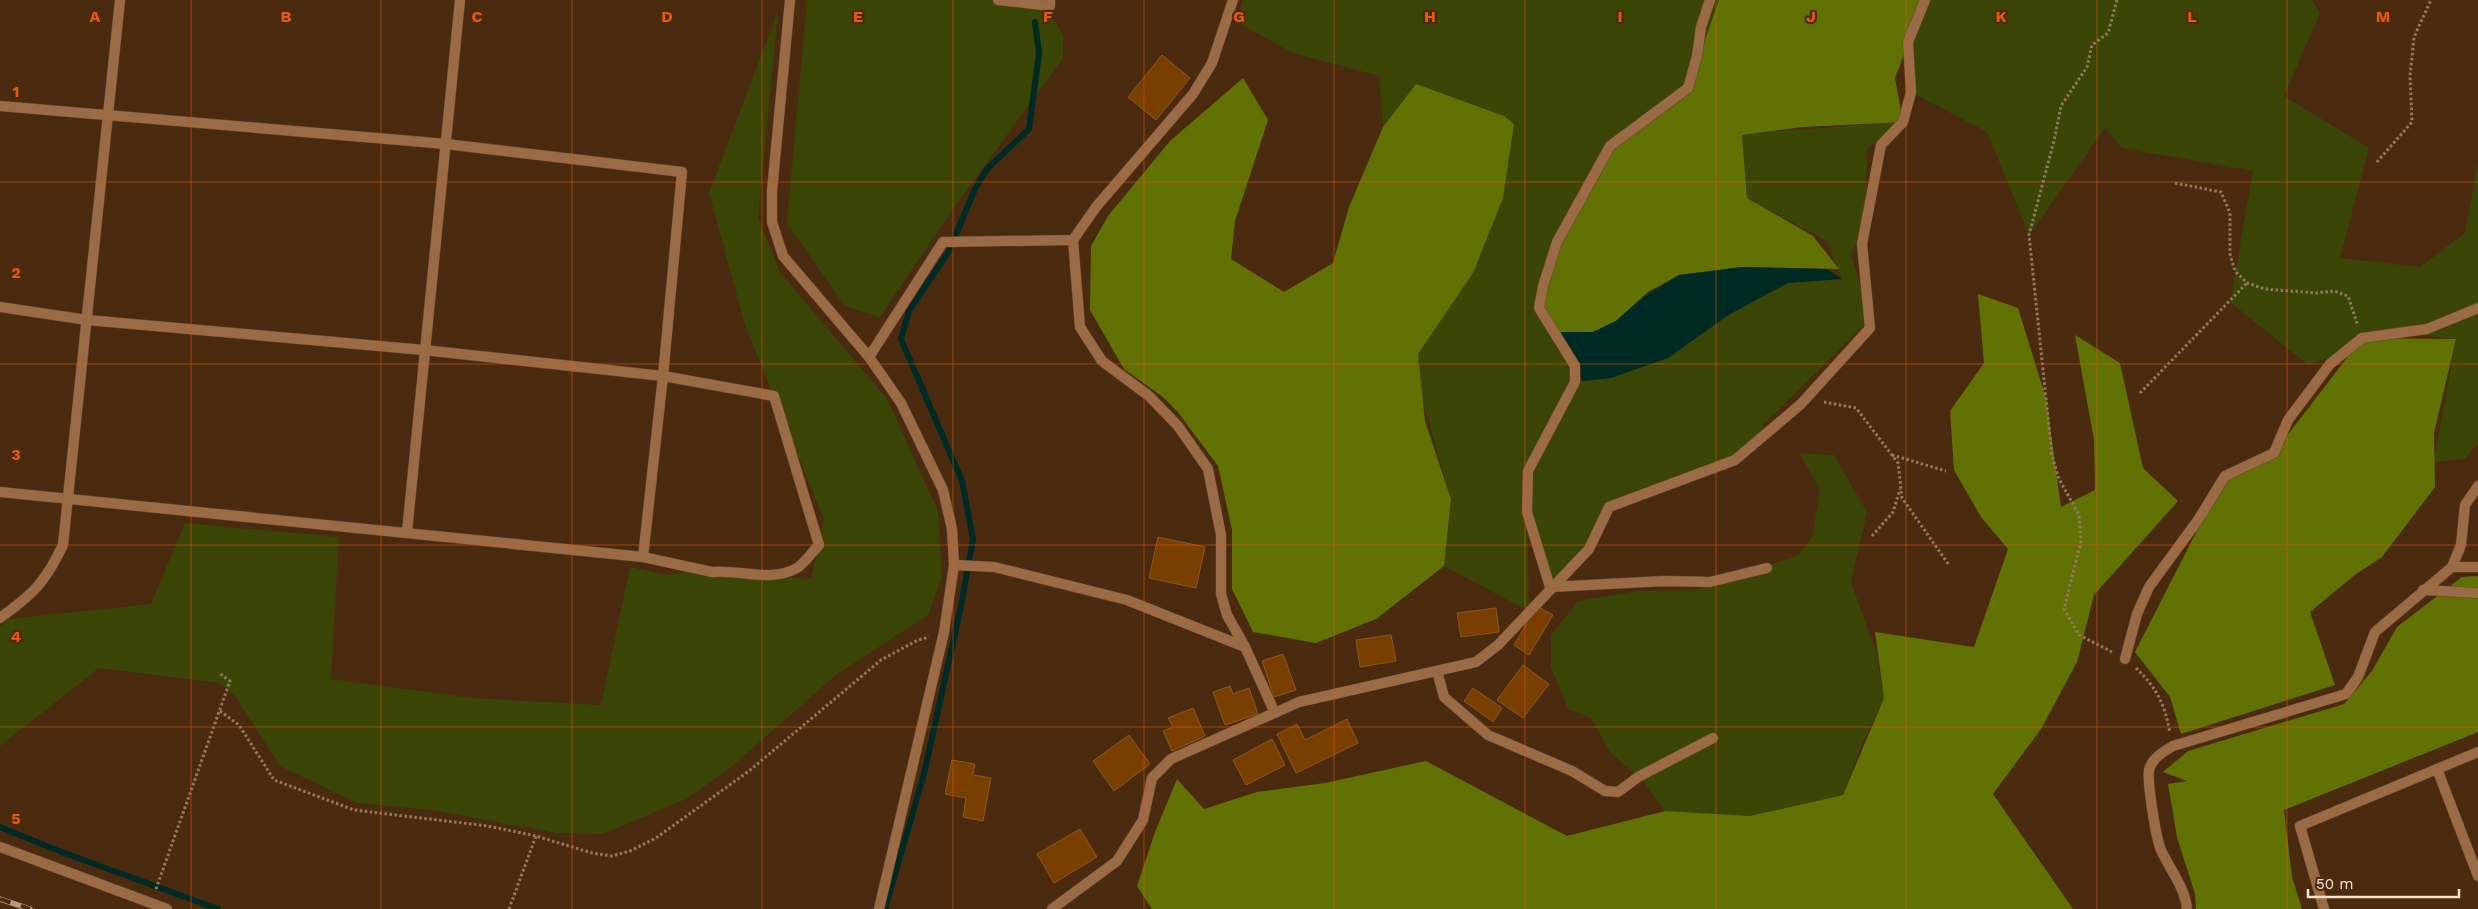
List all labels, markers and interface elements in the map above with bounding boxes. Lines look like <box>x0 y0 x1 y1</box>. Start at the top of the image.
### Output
text: A <box>90 7 101 26</box>
text: B <box>281 7 292 26</box>
text: C <box>472 7 483 26</box>
text: D <box>661 7 673 26</box>
text: E <box>853 7 863 26</box>
text: F <box>1043 7 1053 26</box>
text: G <box>1233 7 1245 26</box>
text: H <box>1424 7 1436 26</box>
text: I <box>1617 7 1623 26</box>
text: J <box>1806 7 1816 26</box>
text: K <box>1995 7 2007 26</box>
text: L <box>2187 7 2197 26</box>
text: M <box>2376 7 2390 26</box>
text: 1 <box>13 82 19 101</box>
text: 2 <box>11 263 21 282</box>
text: 3 <box>11 445 21 464</box>
text: 4 <box>11 627 21 646</box>
text: 5 <box>11 809 21 828</box>
scale bar <box>2308 866 2459 898</box>
text: 50 m <box>2316 875 2353 893</box>

